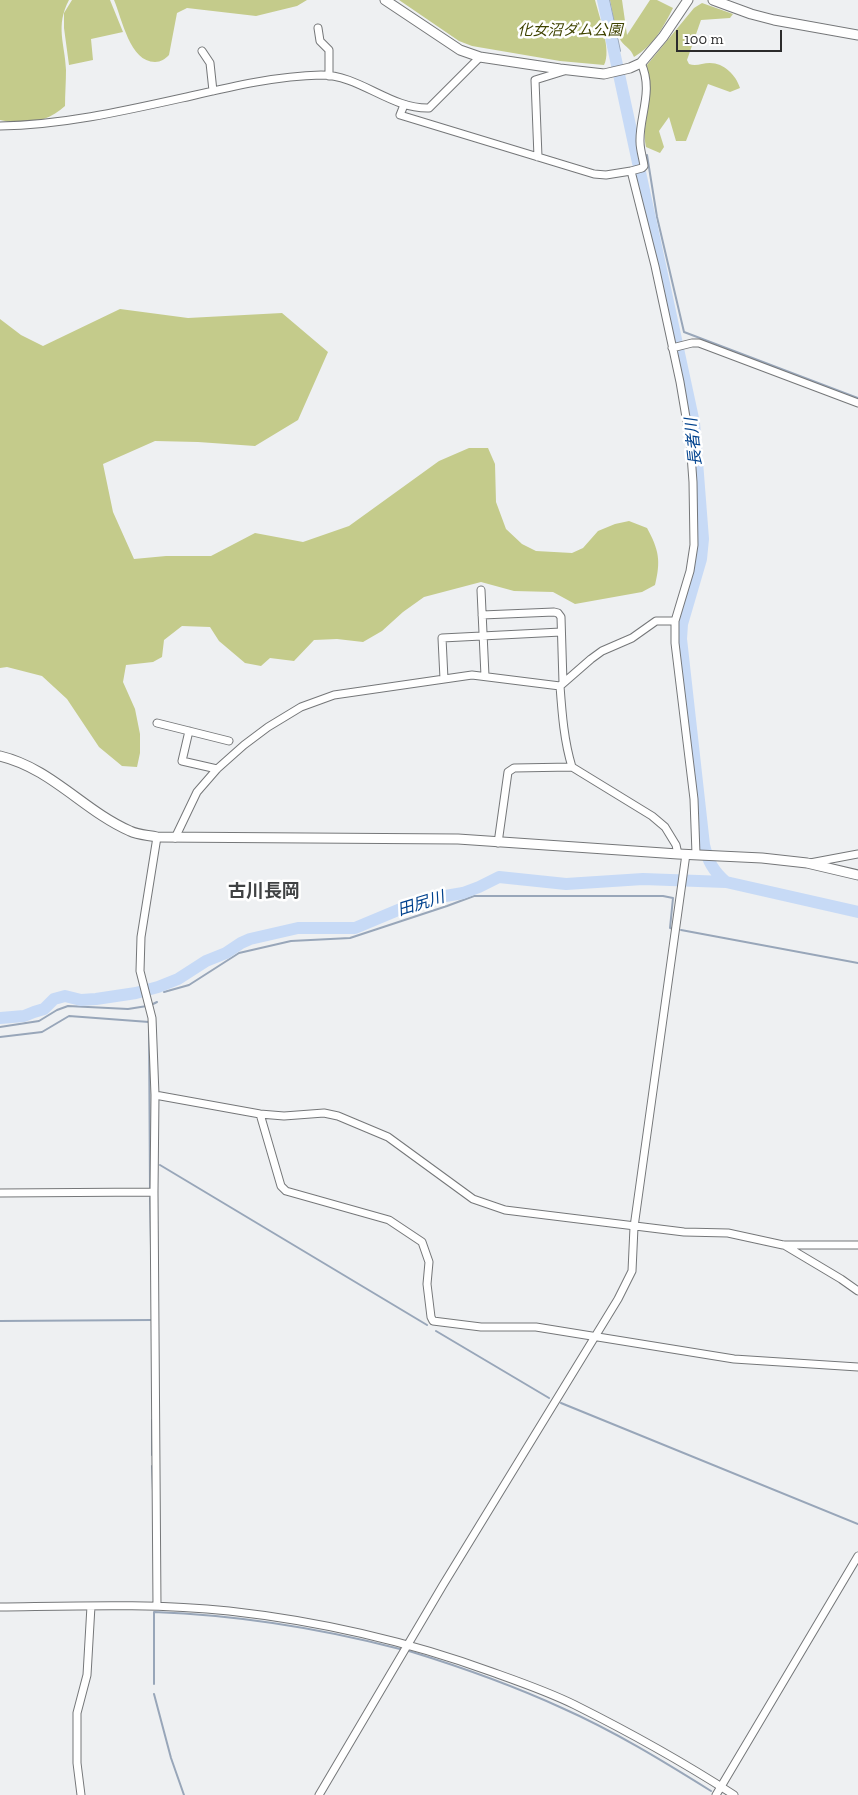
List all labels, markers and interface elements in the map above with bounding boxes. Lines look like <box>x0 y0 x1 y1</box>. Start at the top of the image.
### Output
scale bar <box>678 20 784 52</box>
park label: 化女沼ダム公園 <box>518 22 622 40</box>
text: 100 m <box>684 30 723 48</box>
water label: 長者川 <box>682 417 706 467</box>
district label: 古川長岡 <box>228 881 300 903</box>
water label: 田尻川 <box>395 888 447 920</box>

